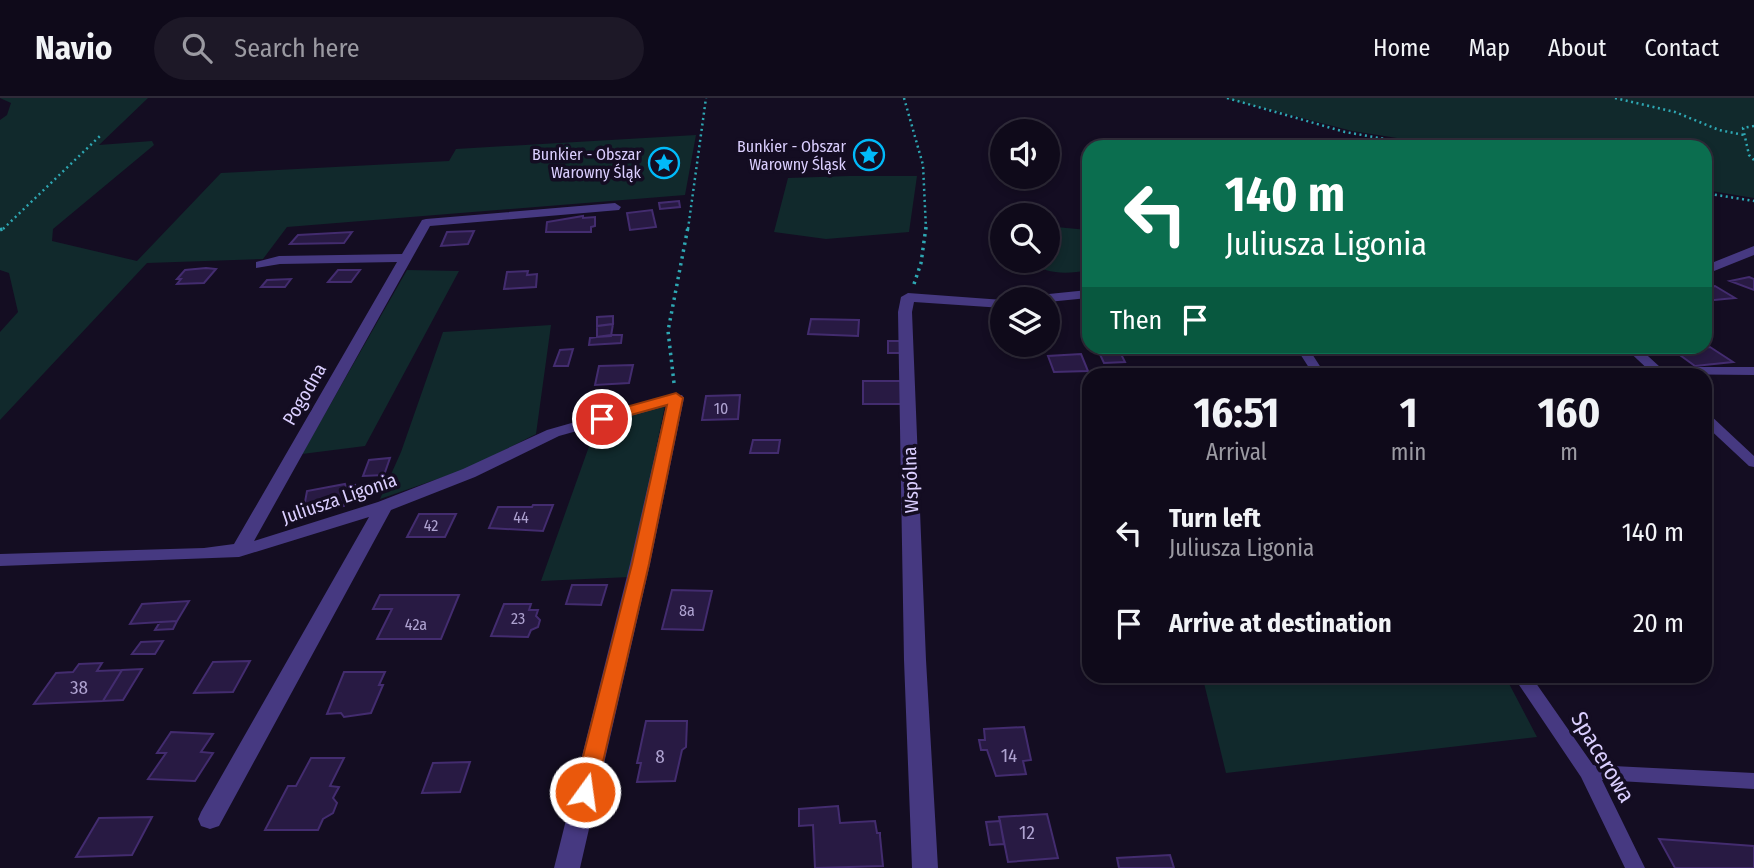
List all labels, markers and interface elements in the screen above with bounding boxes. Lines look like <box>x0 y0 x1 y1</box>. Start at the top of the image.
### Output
search box <box>154 17 644 80</box>
text: Navio <box>35 28 112 68</box>
icon: search <box>178 29 216 67</box>
text: Search here <box>234 33 360 64</box>
text: Home <box>1373 34 1430 62</box>
text: Map <box>1468 34 1510 62</box>
text: About <box>1548 34 1606 62</box>
text: Contact <box>1644 34 1719 62</box>
map controls <box>990 119 1060 357</box>
button: sound <box>990 119 1060 189</box>
place label: Bunkier - Obszar Warowny Śląsk <box>737 137 847 175</box>
place icon: Bunkier - Obszar Warowny Śląsk <box>852 138 886 172</box>
place label: Bunkier - Obszar Warowny Śląk <box>532 145 642 183</box>
place icon: Bunkier - Obszar Warowny Śląk <box>647 146 681 180</box>
text: 140 m <box>1225 165 1345 224</box>
icon: left <box>1110 168 1201 259</box>
button: search <box>990 203 1060 273</box>
text: Juliusza Ligonia <box>1225 225 1427 263</box>
button: layers <box>990 287 1060 357</box>
icon: arrive <box>1176 301 1214 339</box>
text: Then <box>1110 305 1162 336</box>
street label: Pogodna <box>278 359 331 429</box>
text: 16:51 <box>1193 388 1279 438</box>
text: 1 <box>1400 388 1417 438</box>
text: 160 <box>1538 388 1601 438</box>
pin <box>572 389 632 449</box>
house number: 10 <box>714 399 728 418</box>
icon: arrive <box>583 400 621 438</box>
text: Arrival <box>1206 438 1267 466</box>
text: min <box>1391 438 1426 466</box>
text: m <box>1560 438 1578 466</box>
street label: Wspólna <box>898 446 923 514</box>
street label: Juliusza Ligonia <box>279 468 400 529</box>
text: Turn left <box>1169 503 1261 534</box>
house number: 44 <box>513 508 529 527</box>
icon: left <box>1110 514 1148 552</box>
house number: 42 <box>424 516 438 535</box>
text: 140 m <box>1622 517 1684 548</box>
text: Juliusza Ligonia <box>1169 534 1314 562</box>
house number: 8a <box>679 601 695 620</box>
icon: arrive <box>1110 605 1148 643</box>
text: Arrive at destination <box>1169 608 1392 639</box>
text: 20 m <box>1633 608 1684 639</box>
house number: 23 <box>511 609 525 628</box>
house number: 42a <box>405 615 427 634</box>
house number: 38 <box>70 676 88 699</box>
street label: Spacerowa <box>1565 707 1641 807</box>
house number: 14 <box>1001 744 1017 767</box>
house number: 8 <box>655 745 665 768</box>
position arrow <box>548 755 622 829</box>
house number: 12 <box>1019 821 1035 844</box>

